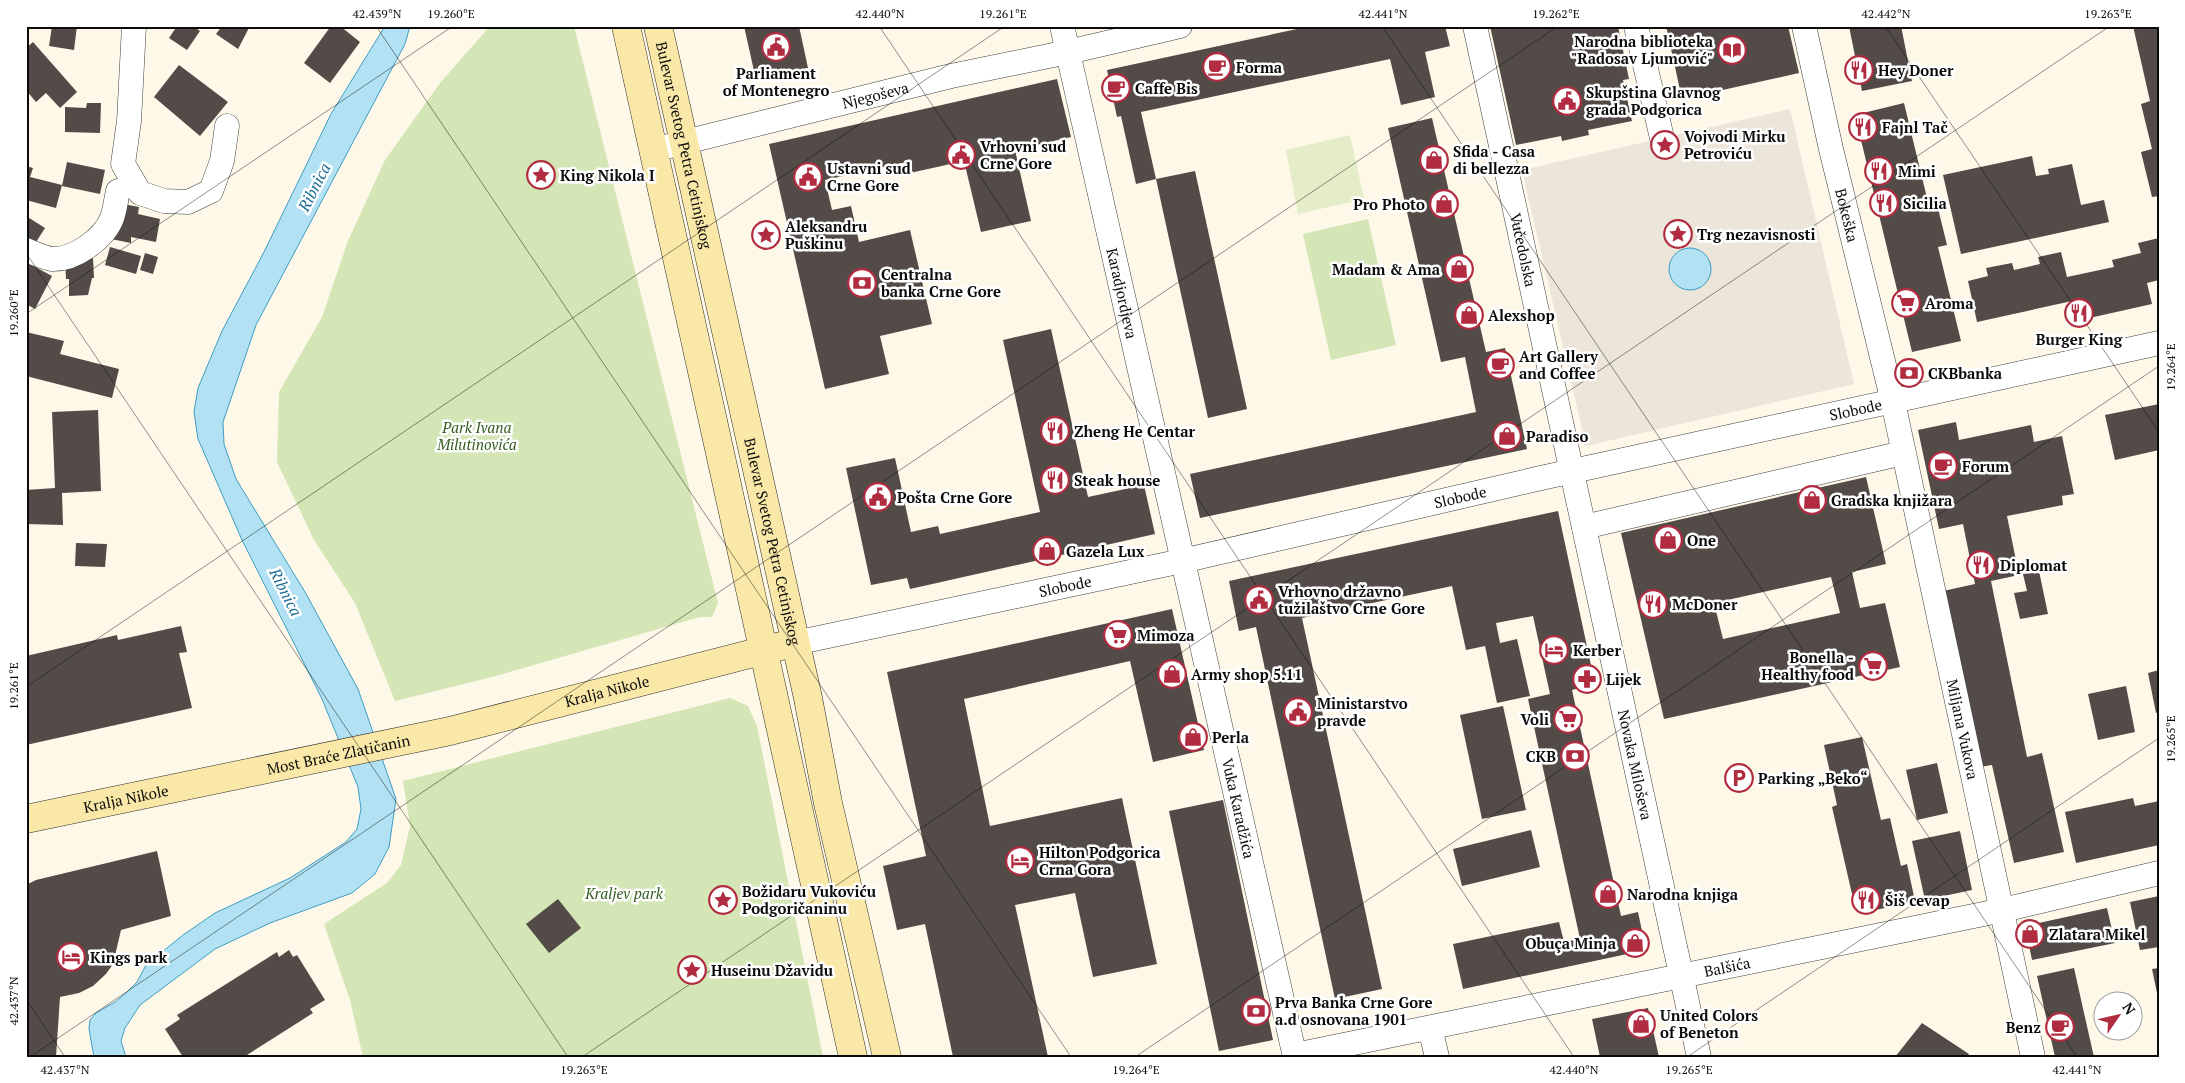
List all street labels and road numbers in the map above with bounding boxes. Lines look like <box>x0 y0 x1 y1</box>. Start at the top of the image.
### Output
street label: Bulevar Svetog Petra Cetinjskog <box>652 40 718 252</box>
street label: Njegoševa <box>840 77 911 113</box>
street label: Bokeška <box>1831 186 1863 244</box>
street label: Vučedolska <box>1506 211 1541 289</box>
street label: Karadjordjeva <box>1102 246 1142 341</box>
street label: Slobode <box>1827 394 1884 425</box>
street label: Bulevar Svetog Petra Cetinjskog <box>740 436 806 648</box>
street label: Slobode <box>1432 481 1488 512</box>
street label: Slobode <box>1037 570 1093 601</box>
street label: Kralja Nikole <box>562 670 651 711</box>
street label: Miljana Vukova <box>1942 677 1983 782</box>
street label: Novaka Miloševa <box>1614 708 1657 822</box>
street label: Most Braće Zlatičanin <box>265 730 412 779</box>
street label: Vuka Karadžića <box>1218 756 1260 861</box>
street label: Kralja Nikole <box>81 780 170 817</box>
street label: Balšića <box>1702 952 1752 981</box>

